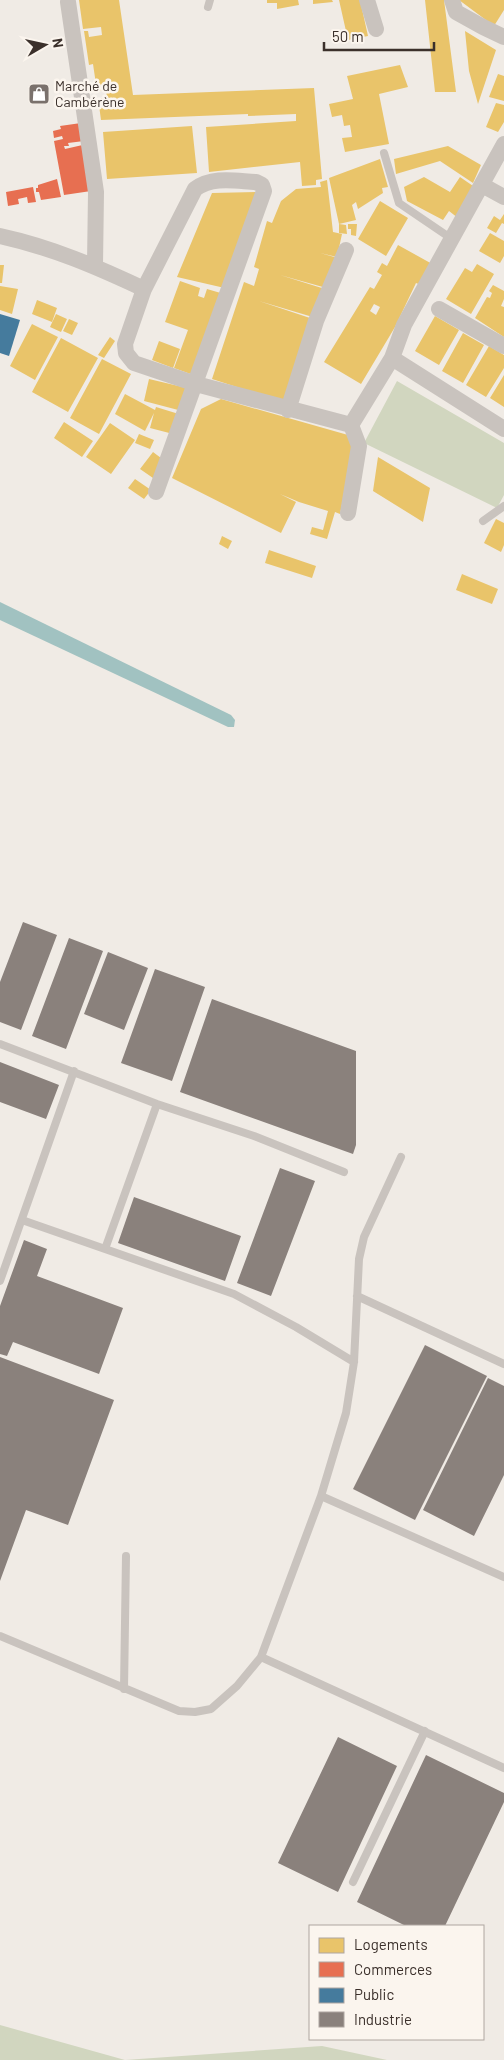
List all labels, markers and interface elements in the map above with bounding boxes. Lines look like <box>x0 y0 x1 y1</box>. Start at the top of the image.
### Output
north arrow <box>20 20 70 70</box>
scale bar <box>324 20 434 52</box>
text: 50 m <box>332 27 364 45</box>
text: N <box>49 37 67 49</box>
place label: Marché de Cambérène <box>55 77 125 110</box>
shop icon: Marché de Cambérène <box>27 82 51 106</box>
legend <box>309 1925 484 2040</box>
text: Logements <box>354 1935 428 1953</box>
text: Commerces <box>354 1960 432 1978</box>
text: Public <box>354 1985 394 2003</box>
text: Industrie <box>354 2010 412 2028</box>

